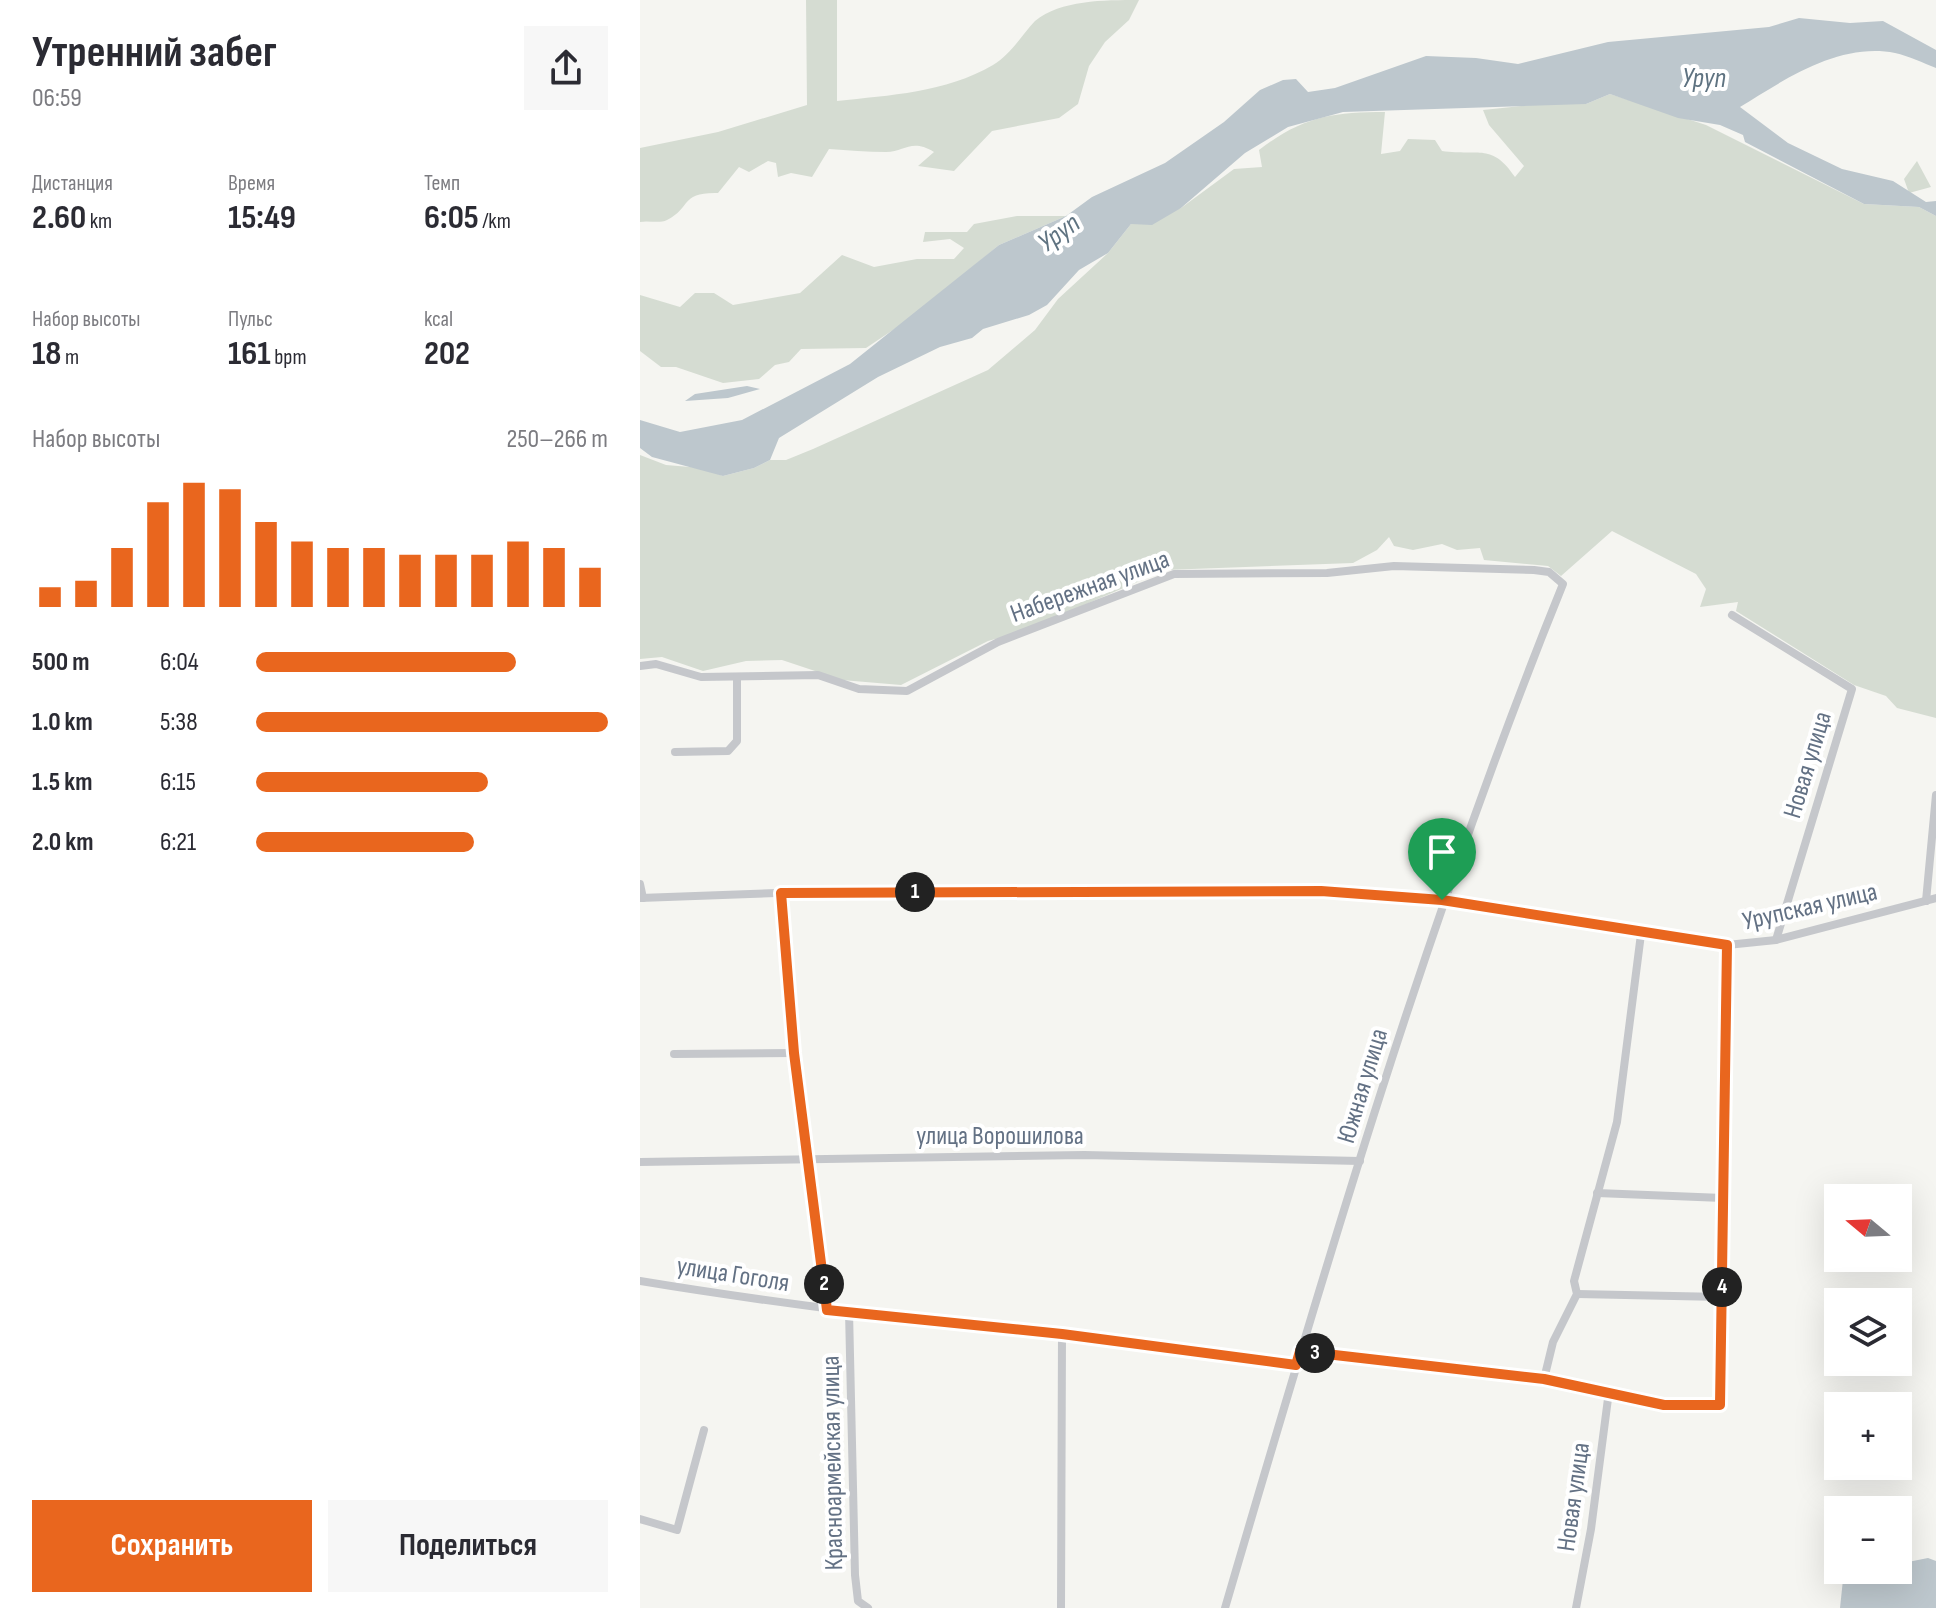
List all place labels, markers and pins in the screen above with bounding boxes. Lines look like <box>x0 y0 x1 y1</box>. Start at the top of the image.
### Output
pin <box>1408 818 1476 900</box>
pin: 1 <box>895 872 935 912</box>
pin: 2 <box>804 1264 844 1304</box>
pin: 4 <box>1702 1267 1742 1307</box>
pin: 3 <box>1295 1333 1335 1373</box>

